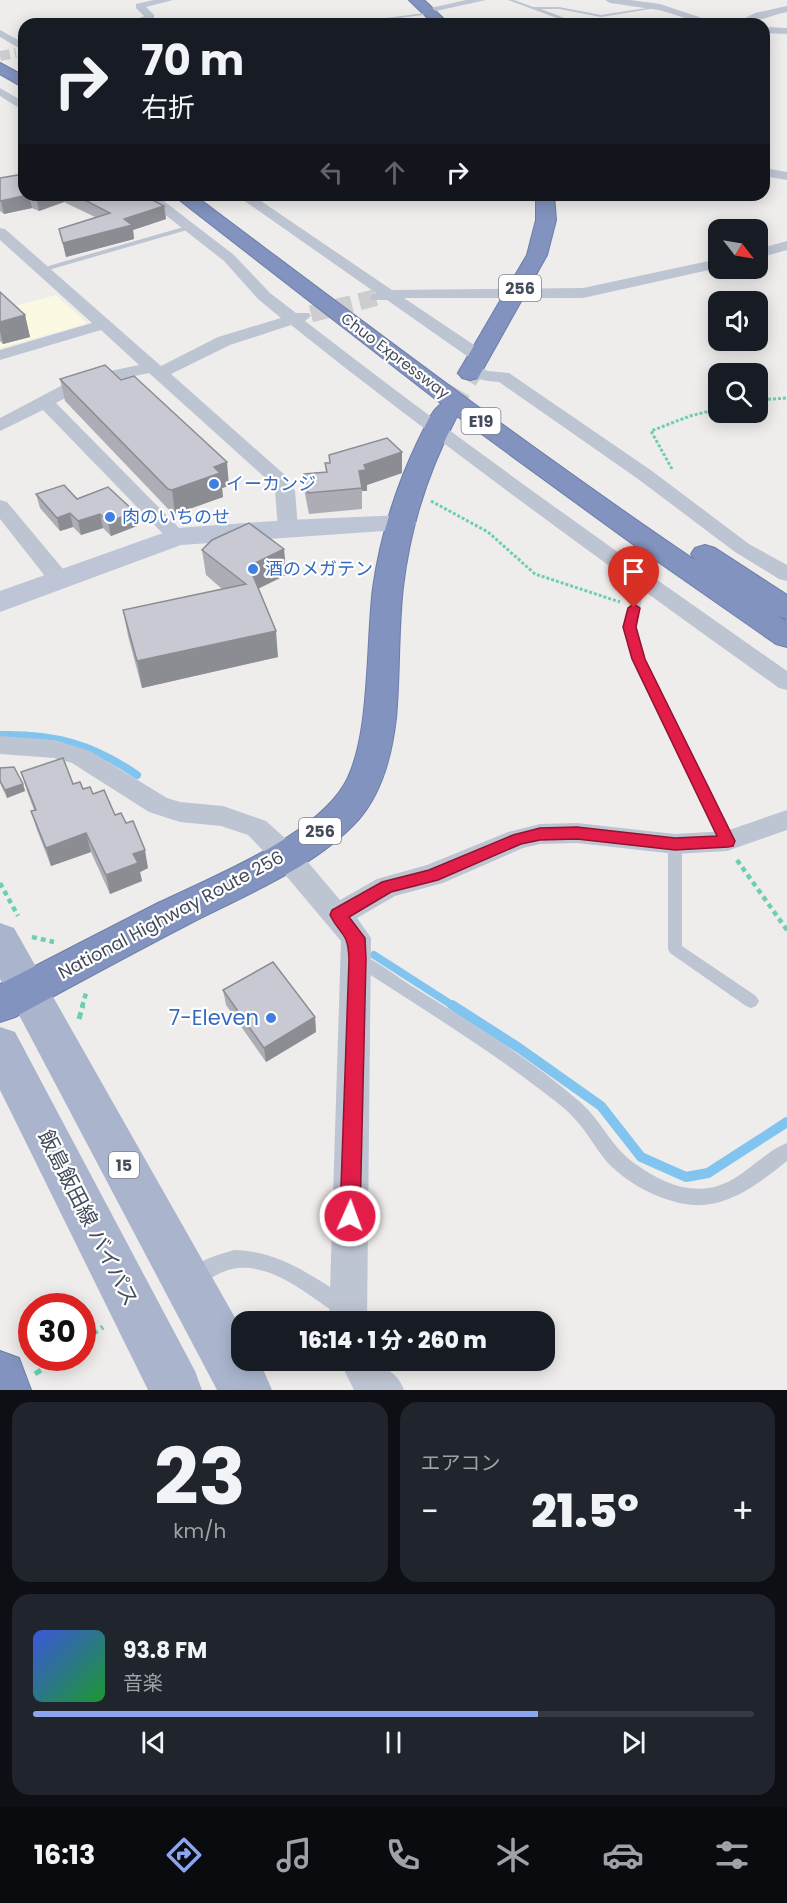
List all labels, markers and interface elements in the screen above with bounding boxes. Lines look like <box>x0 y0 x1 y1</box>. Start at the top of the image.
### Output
text: 70 m <box>141 31 244 90</box>
icon: right <box>42 42 120 120</box>
text: 右折 <box>141 89 195 126</box>
icon: left <box>315 156 348 189</box>
icon: ahead <box>378 156 411 189</box>
icon: right <box>441 156 474 189</box>
north arrow <box>708 219 768 279</box>
map controls <box>708 219 768 423</box>
road number: 256 <box>499 275 541 301</box>
button: sound <box>708 291 768 351</box>
street label: Chuo Expressway <box>337 308 454 404</box>
button: search <box>708 363 768 423</box>
road number: E19 <box>462 408 500 434</box>
place label: イーカンジ <box>226 471 316 496</box>
marker: イーカンジ <box>207 477 221 491</box>
place label: 肉のいちのせ <box>122 504 230 529</box>
marker: 肉のいちのせ <box>103 510 117 524</box>
pin <box>608 546 659 608</box>
icon: arrive <box>617 555 650 588</box>
place label: 酒のメガテン <box>265 556 373 581</box>
marker: 酒のメガテン <box>246 562 260 576</box>
road number: 256 <box>299 818 341 844</box>
street label: National Highway Route 256 <box>54 844 288 985</box>
place label: 7-Eleven <box>169 1003 259 1032</box>
marker: 7-Eleven <box>264 1011 278 1025</box>
street label: 飯島飯田線 バイパス <box>31 1125 145 1311</box>
road number: 15 <box>109 1152 139 1178</box>
position arrow <box>318 1184 382 1248</box>
speed limit sign: 30 <box>18 1293 96 1371</box>
text: 16:14 · 1 分 · 260 m <box>299 1325 487 1356</box>
text: 23 <box>154 1422 246 1531</box>
text: エアコン <box>421 1449 501 1477</box>
text: 21.5° <box>531 1480 639 1543</box>
text: − <box>421 1488 439 1535</box>
text: + <box>731 1488 754 1535</box>
text: km/h <box>173 1517 226 1545</box>
text: 93.8 FM <box>123 1635 207 1666</box>
text: 音楽 <box>123 1669 163 1697</box>
icon: previous <box>137 1726 170 1759</box>
icon: pause <box>377 1726 410 1759</box>
icon: next <box>617 1726 650 1759</box>
icon: directions <box>163 1834 205 1876</box>
icon: music <box>273 1834 315 1876</box>
icon: phone <box>382 1834 424 1876</box>
icon: climate <box>492 1834 534 1876</box>
icon: car <box>602 1834 644 1876</box>
icon: filters <box>711 1834 753 1876</box>
text: 16:13 <box>34 1836 95 1873</box>

